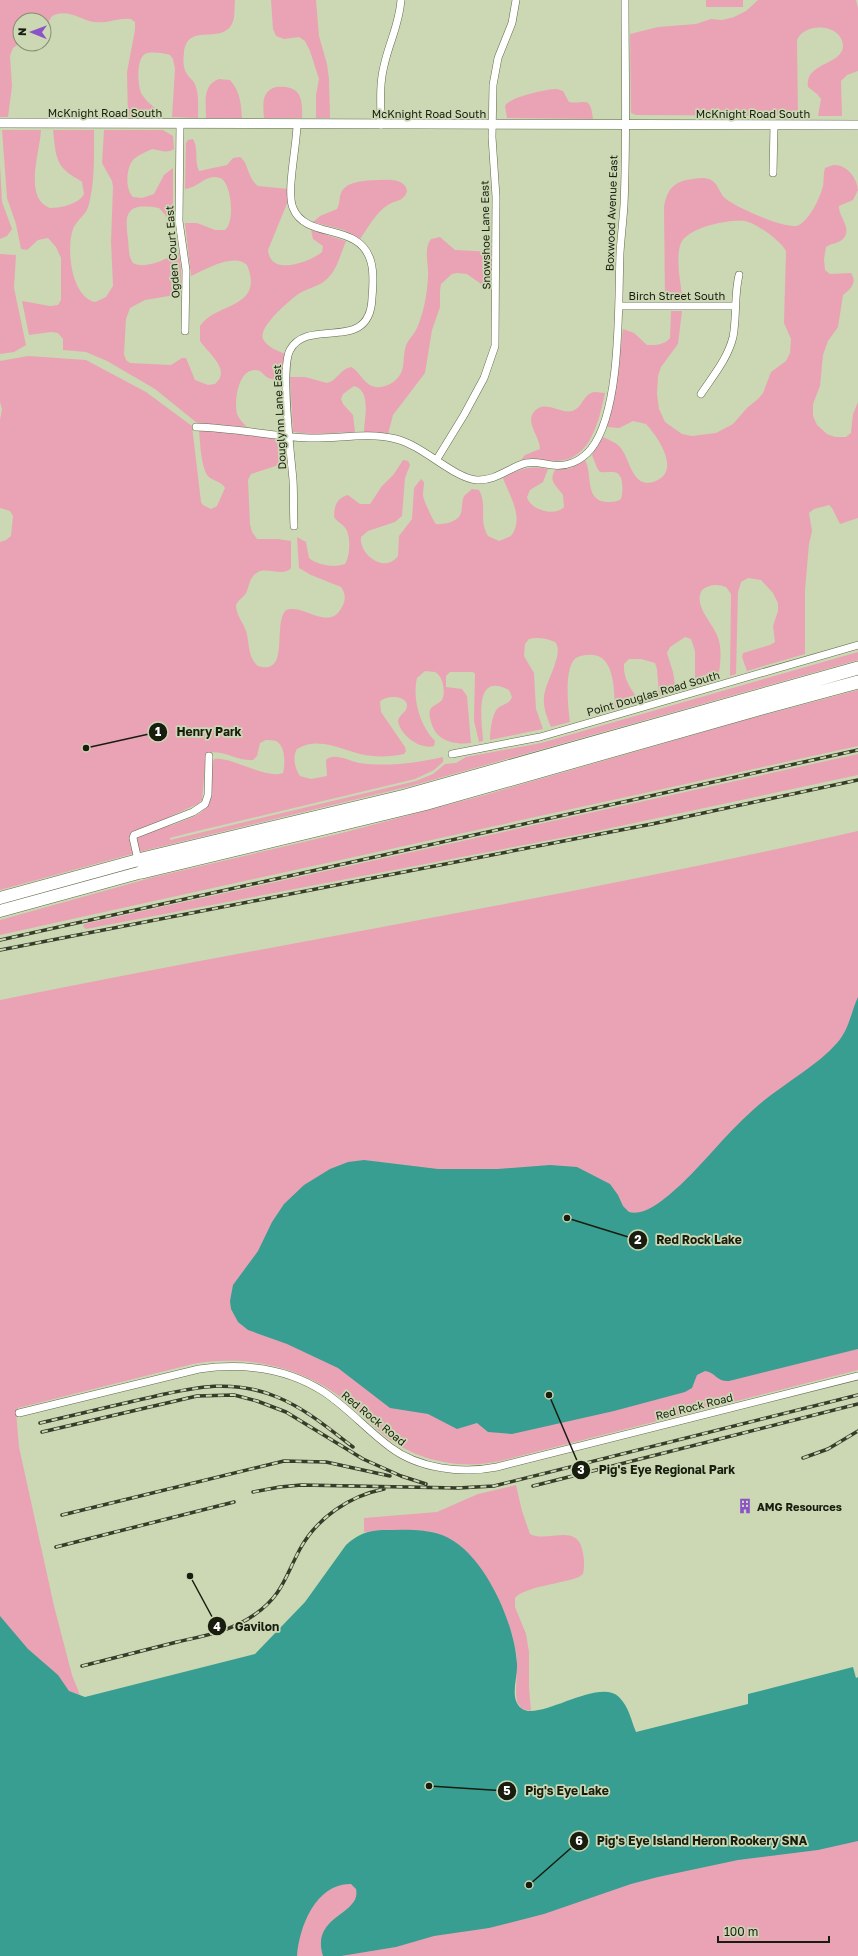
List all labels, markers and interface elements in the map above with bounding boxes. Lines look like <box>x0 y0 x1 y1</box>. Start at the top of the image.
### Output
north arrow <box>12 12 52 52</box>
text: N <box>15 28 28 36</box>
street label: McKnight Road South <box>48 106 162 119</box>
street label: McKnight Road South <box>372 107 486 120</box>
street label: McKnight Road South <box>696 107 810 120</box>
street label: Boxwood Avenue East <box>602 155 620 271</box>
street label: Snowshoe Lane East <box>478 180 492 290</box>
street label: Ogden Court East <box>162 205 182 299</box>
street label: Birch Street South <box>629 289 725 302</box>
street label: Douglynn Lane East <box>270 364 288 470</box>
street label: Point Douglas Road South <box>585 668 721 718</box>
callout: Henry Park <box>148 720 250 744</box>
text: 1 <box>155 724 161 739</box>
text: Henry Park <box>176 724 242 739</box>
callout: Red Rock Lake <box>628 1228 750 1252</box>
text: 2 <box>634 1232 642 1247</box>
text: Red Rock Lake <box>656 1232 742 1247</box>
street label: Red Rock Road <box>339 1388 409 1448</box>
street label: Red Rock Road <box>654 1390 734 1422</box>
callout: Pig's Eye Regional Park <box>571 1458 743 1482</box>
text: 3 <box>577 1462 585 1477</box>
text: Pig's Eye Regional Park <box>599 1462 735 1477</box>
building icon: AMG Resources <box>736 1497 754 1515</box>
place label: AMG Resources <box>757 1500 842 1513</box>
callout: Gavilon <box>207 1614 287 1638</box>
text: 4 <box>213 1619 221 1634</box>
text: Gavilon <box>235 1619 279 1634</box>
callout: Pig's Eye Lake <box>497 1779 617 1803</box>
text: 5 <box>503 1783 511 1798</box>
text: Pig's Eye Lake <box>525 1783 609 1798</box>
callout: Pig's Eye Island Heron Rookery SNA <box>569 1829 815 1853</box>
text: 6 <box>575 1833 583 1848</box>
text: Pig's Eye Island Heron Rookery SNA <box>597 1833 808 1848</box>
scale bar <box>718 1918 829 1944</box>
text: 100 m <box>724 1924 758 1939</box>

